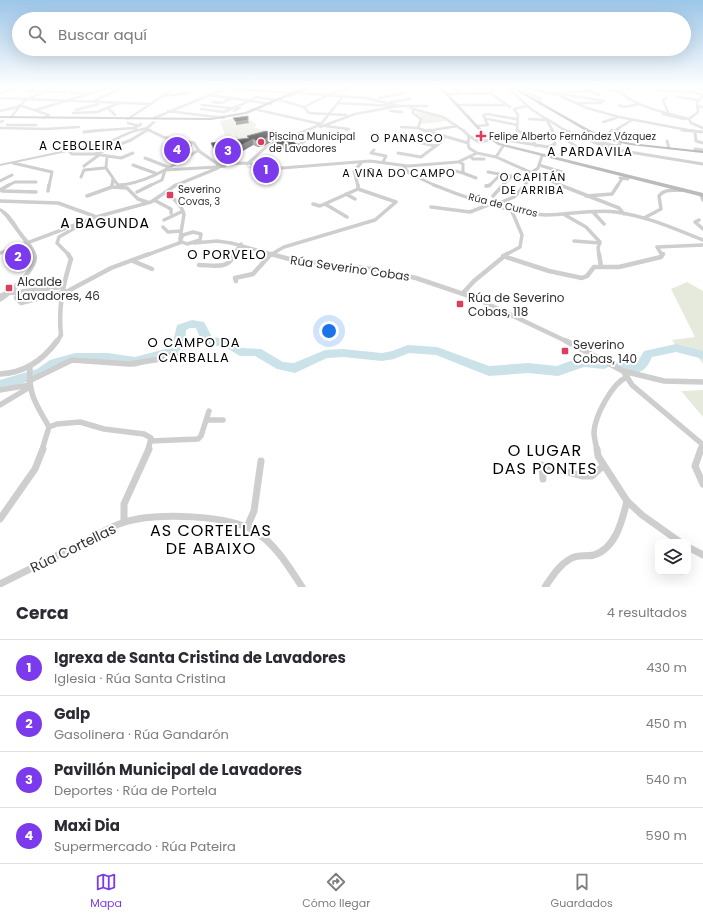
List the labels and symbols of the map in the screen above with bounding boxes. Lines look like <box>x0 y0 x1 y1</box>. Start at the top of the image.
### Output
place label: Piscina Municipal de Lavadores <box>269 129 355 156</box>
place label: Felipe Alberto Fernández Vázquez <box>489 129 657 144</box>
district label: O PANASCO <box>370 130 444 146</box>
marker: Felipe Alberto Fernández Vázquez <box>476 131 486 141</box>
pin: 4 <box>164 135 190 165</box>
pin: 3 <box>215 136 241 166</box>
district label: A CEBOLEIRA <box>39 137 123 154</box>
marker: Piscina Municipal de Lavadores <box>256 137 266 147</box>
district label: A PARDAVILA <box>547 143 633 160</box>
pin: 1 <box>253 155 279 185</box>
district label: A VIÑA DO CAMPO <box>342 165 456 181</box>
district label: O CAPITÁN DE ARRIBA <box>500 169 566 198</box>
place label: Severino Covas, 3 <box>178 182 221 209</box>
street label: Rúa de Curros <box>467 189 539 221</box>
marker: Severino Covas, 3 <box>165 190 175 200</box>
district label: A BAGUNDA <box>60 213 150 233</box>
pin: 2 <box>5 242 31 272</box>
district label: O PORVELO <box>187 245 267 264</box>
street label: Rúa Severino Cobas <box>289 251 411 285</box>
place label: Alcalde Lavadores, 46 <box>17 273 100 304</box>
marker: Alcalde Lavadores, 46 <box>4 283 14 293</box>
place label: Rúa de Severino Cobas, 118 <box>468 289 565 320</box>
marker: Rúa de Severino Cobas, 118 <box>455 299 465 309</box>
your location <box>319 321 339 341</box>
district label: O CAMPO DA CARBALLA <box>148 333 240 367</box>
place label: Severino Cobas, 140 <box>573 336 637 367</box>
marker: Severino Cobas, 140 <box>560 346 570 356</box>
district label: O LUGAR DAS PONTES <box>492 439 598 480</box>
street label: Rúa Cortellas <box>27 519 119 577</box>
district label: AS CORTELLAS DE ABAIXO <box>150 519 272 560</box>

